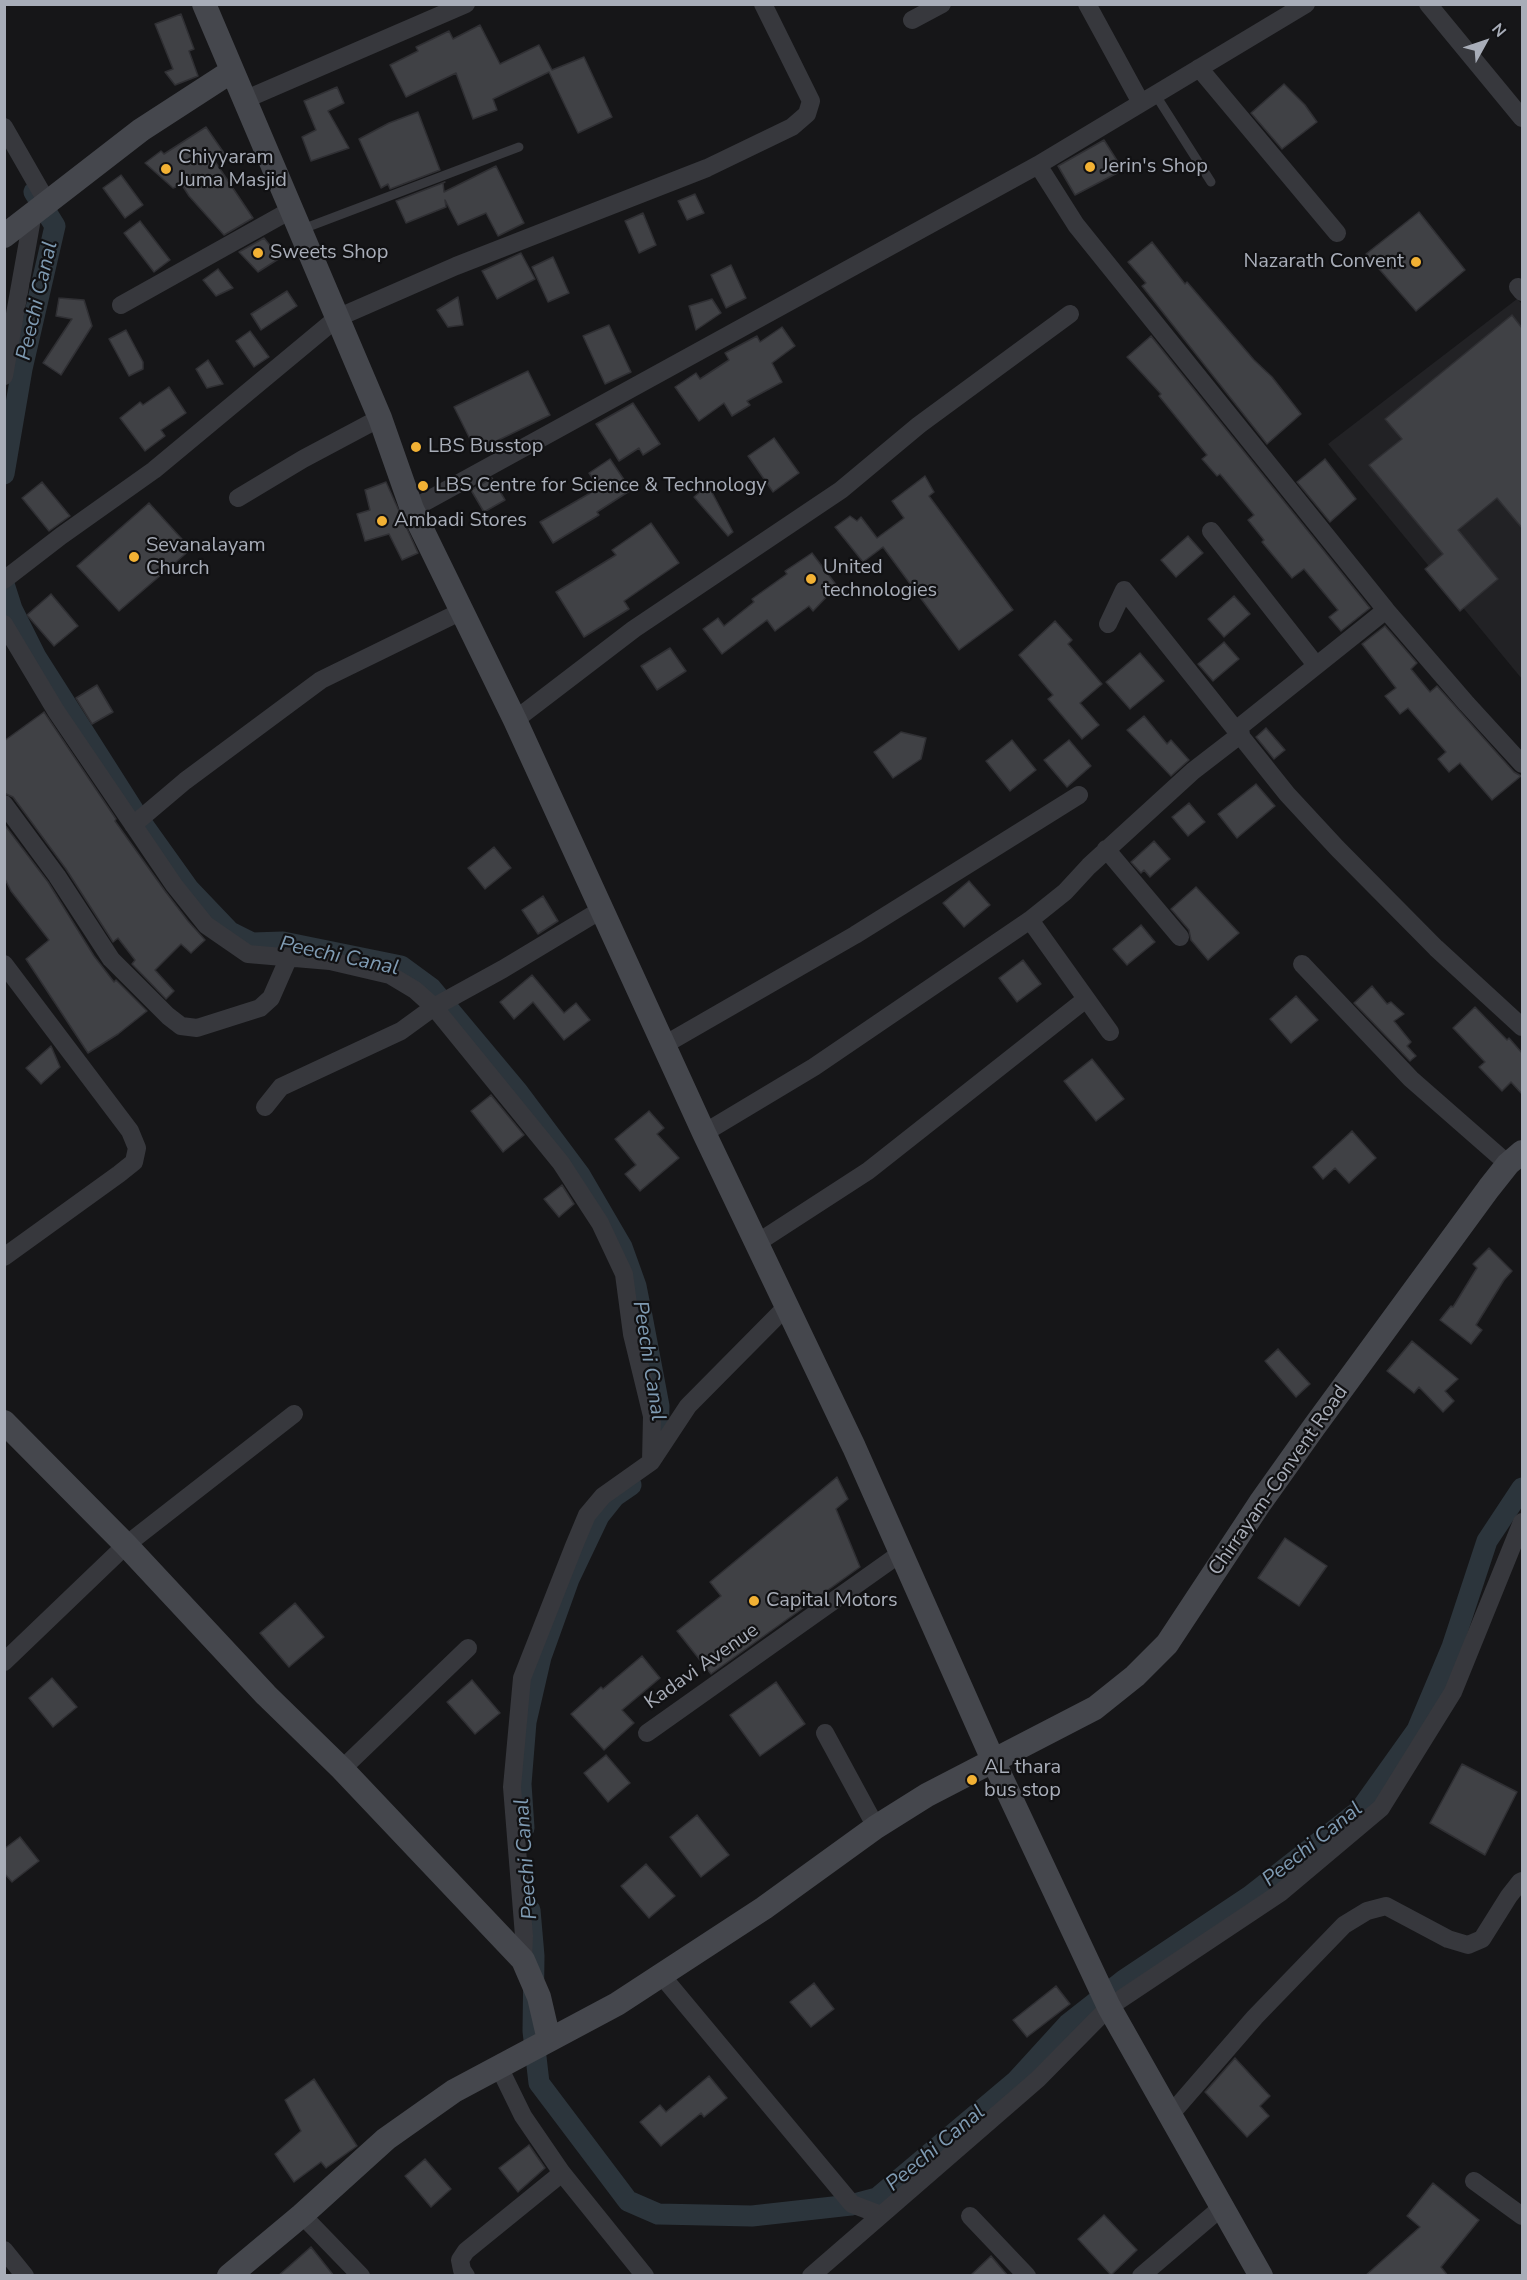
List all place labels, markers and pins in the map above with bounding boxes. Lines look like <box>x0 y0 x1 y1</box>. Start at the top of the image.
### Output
place label: Chiyyaram Juma Masjid <box>178 146 287 193</box>
place label: Jerin's Shop <box>1102 155 1208 179</box>
marker: Jerin's Shop <box>1083 160 1097 174</box>
marker: Chiyyaram Juma Masjid <box>159 162 173 176</box>
place label: Sweets Shop <box>270 241 388 265</box>
marker: Sweets Shop <box>251 246 265 260</box>
place label: Nazarath Convent <box>1243 250 1404 274</box>
marker: Nazarath Convent <box>1409 255 1423 269</box>
place label: LBS Busstop <box>428 435 543 459</box>
marker: LBS Busstop <box>409 440 423 454</box>
place label: LBS Centre for Science & Technology <box>435 474 766 498</box>
marker: LBS Centre for Science & Technology <box>416 479 430 493</box>
place label: Ambadi Stores <box>394 509 527 533</box>
marker: Ambadi Stores <box>375 514 389 528</box>
place label: Sevanalayam Church <box>146 534 266 581</box>
marker: Sevanalayam Church <box>127 550 141 564</box>
place label: United technologies <box>823 556 937 603</box>
marker: United technologies <box>804 572 818 586</box>
place label: Capital Motors <box>766 1589 898 1613</box>
marker: Capital Motors <box>747 1594 761 1608</box>
place label: AL thara bus stop <box>984 1756 1061 1803</box>
marker: AL thara bus stop <box>965 1773 979 1787</box>

